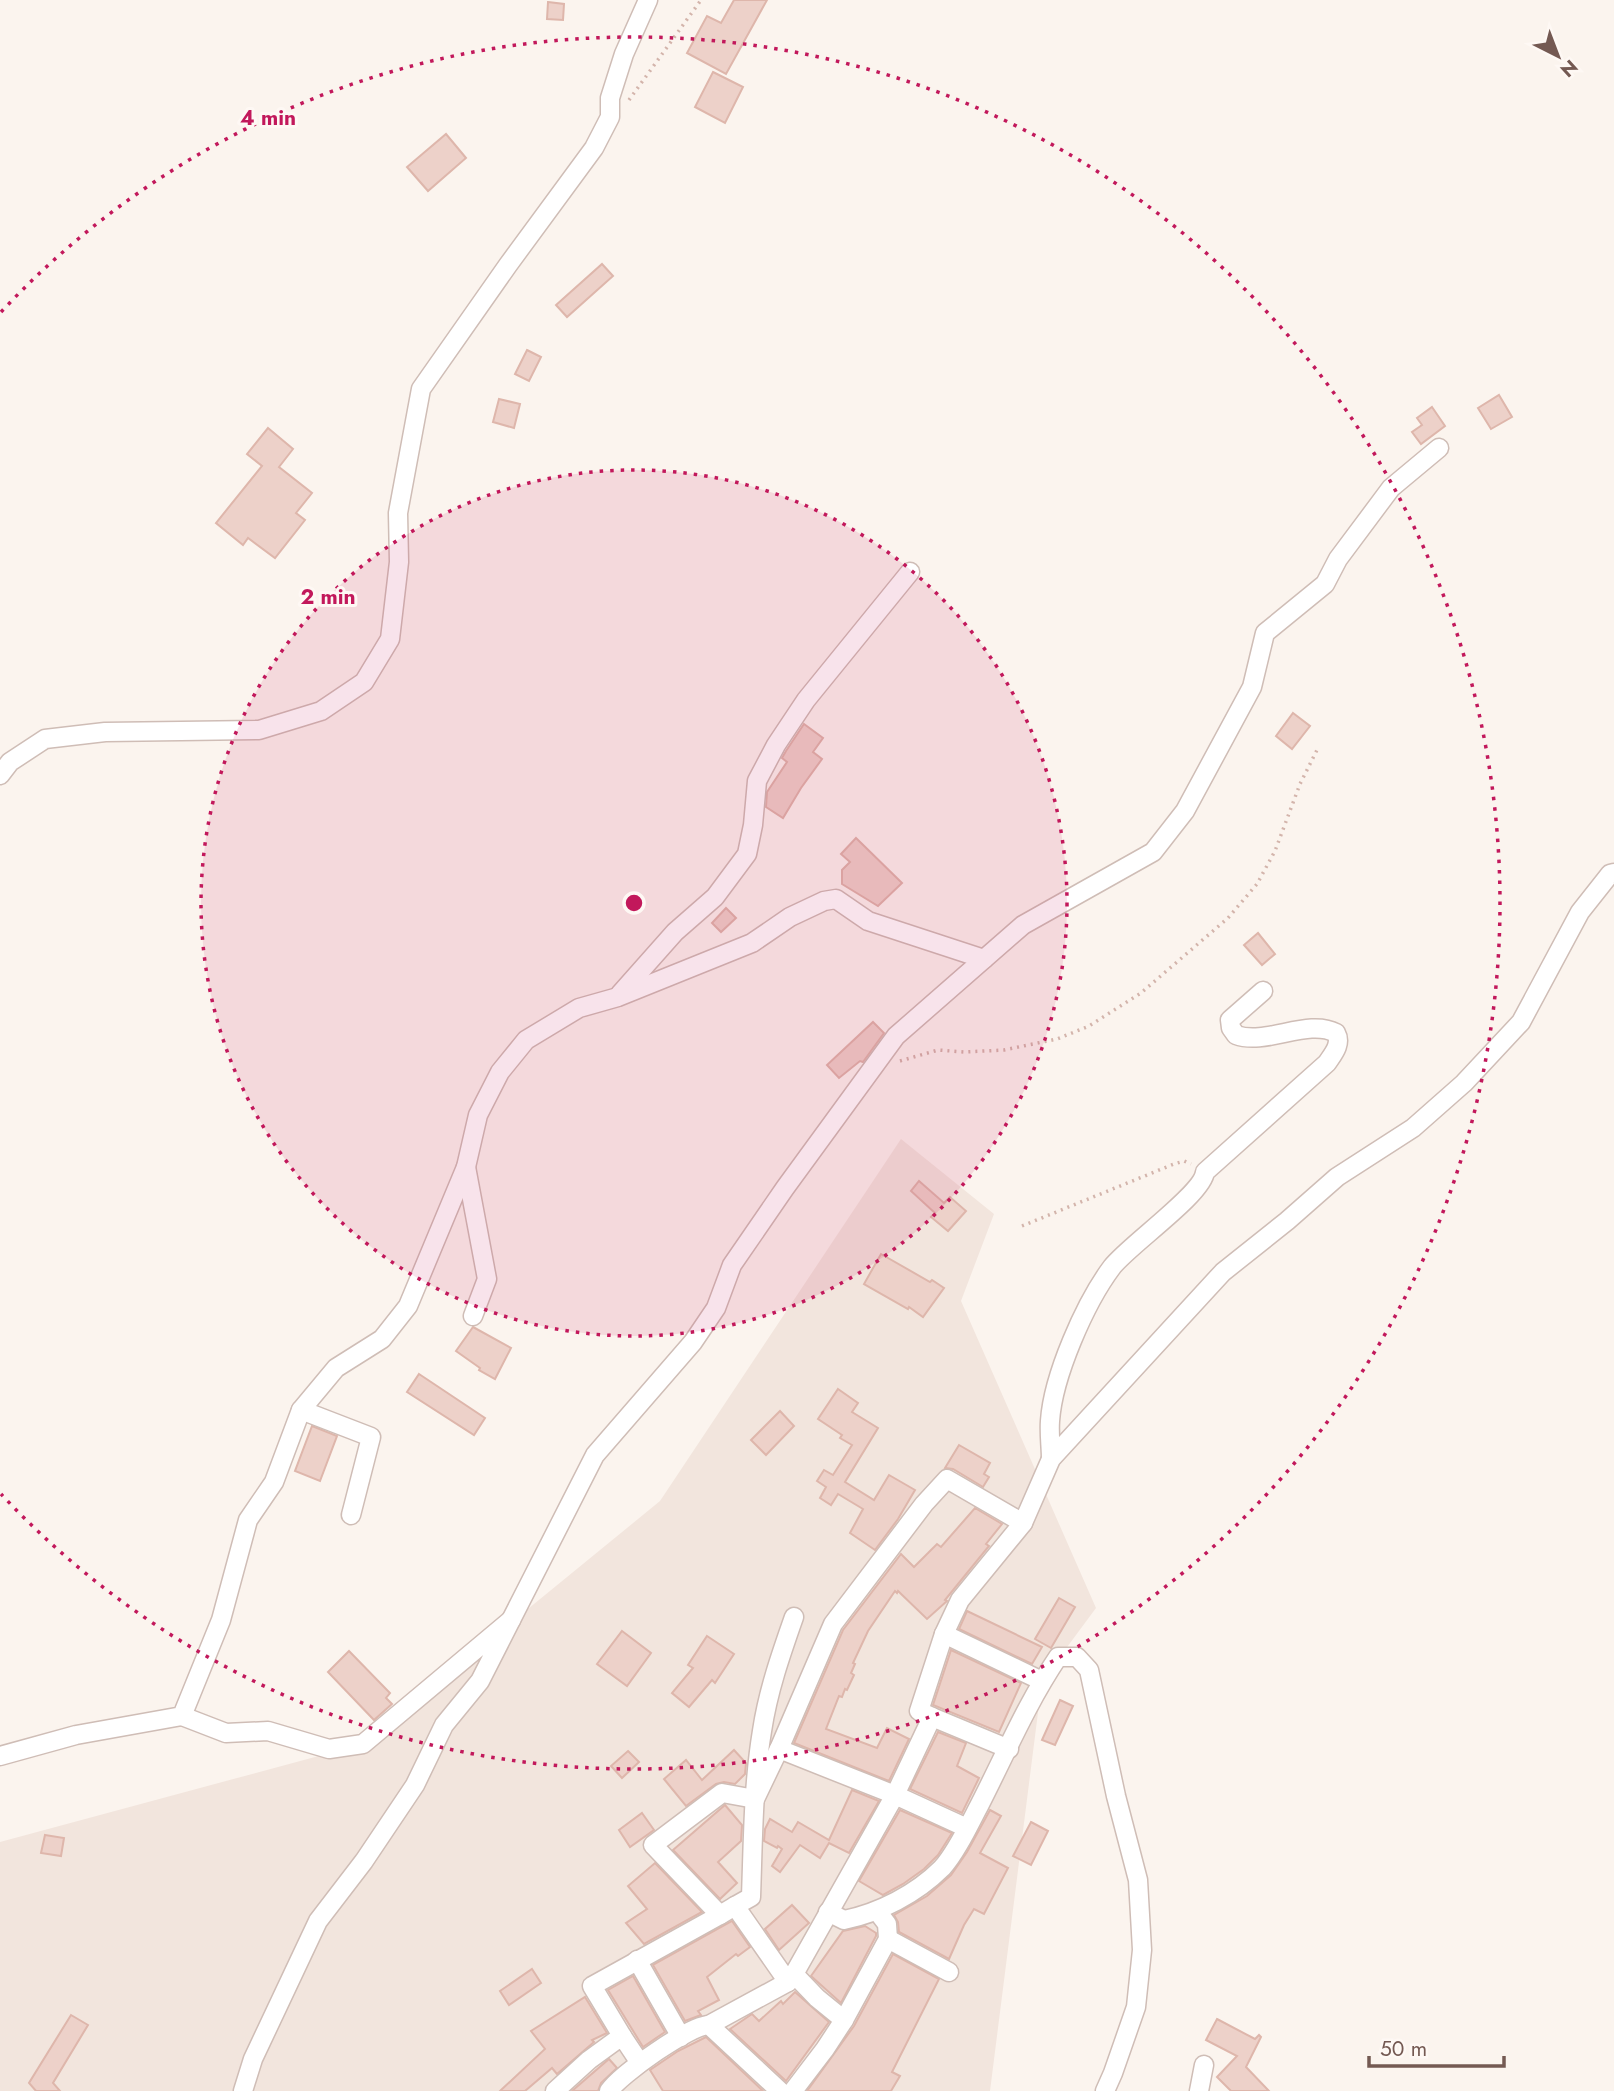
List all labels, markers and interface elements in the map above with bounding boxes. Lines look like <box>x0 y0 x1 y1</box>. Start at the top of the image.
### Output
north arrow <box>1523 21 1593 91</box>
text: N <box>1554 53 1584 83</box>
text: 4 min <box>240 103 296 133</box>
text: 2 min <box>300 582 356 612</box>
centre of rings <box>622 891 646 915</box>
scale bar <box>1369 2024 1504 2068</box>
text: 50 m <box>1380 2034 1427 2064</box>

